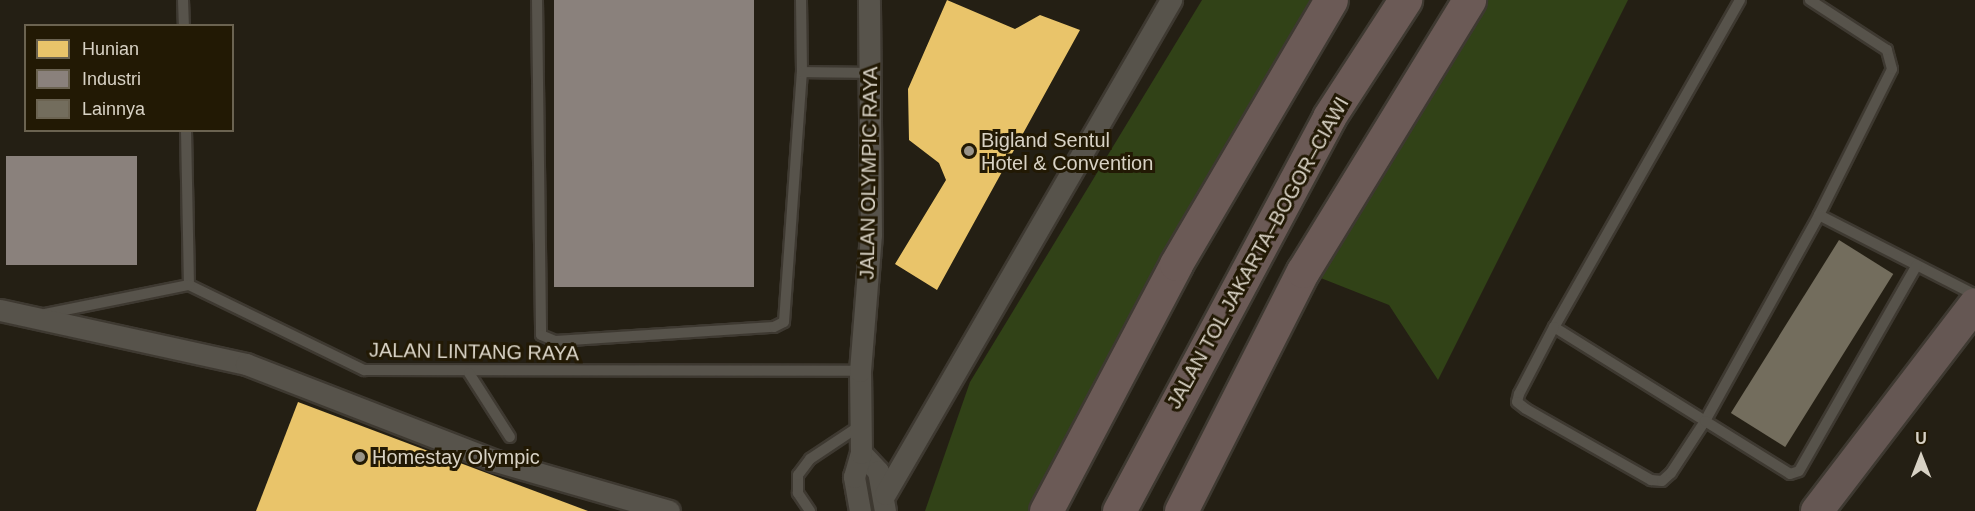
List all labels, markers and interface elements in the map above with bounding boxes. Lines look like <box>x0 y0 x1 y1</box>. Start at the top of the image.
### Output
legend <box>24 24 234 132</box>
text: Hunian <box>82 39 139 59</box>
street label: JALAN OLYMPIC RAYA <box>855 66 883 280</box>
text: Industri <box>82 69 141 89</box>
street label: JALAN TOL JAKARTA–BOGOR–CIAWI <box>1162 92 1354 414</box>
text: Lainnya <box>82 99 145 119</box>
place label: Bigland Sentul Hotel & Convention <box>981 128 1153 175</box>
marker: Bigland Sentul Hotel & Convention <box>962 144 976 158</box>
street label: JALAN LINTANG RAYA <box>369 338 579 366</box>
north arrow <box>1891 427 1951 487</box>
text: U <box>1915 430 1927 447</box>
place label: Homestay Olympic <box>372 445 540 469</box>
marker: Homestay Olympic <box>353 450 367 464</box>

